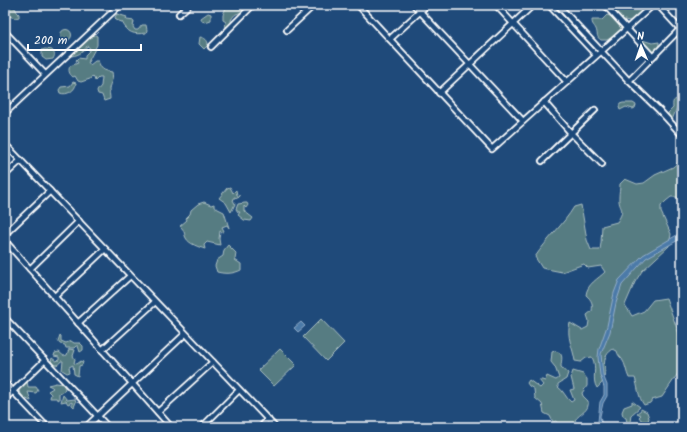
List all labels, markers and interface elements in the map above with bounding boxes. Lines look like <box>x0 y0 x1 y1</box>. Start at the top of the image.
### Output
scale bar <box>28 26 141 52</box>
north arrow <box>621 26 661 66</box>
text: N <box>637 28 645 46</box>
text: 200 m <box>34 31 68 50</box>

